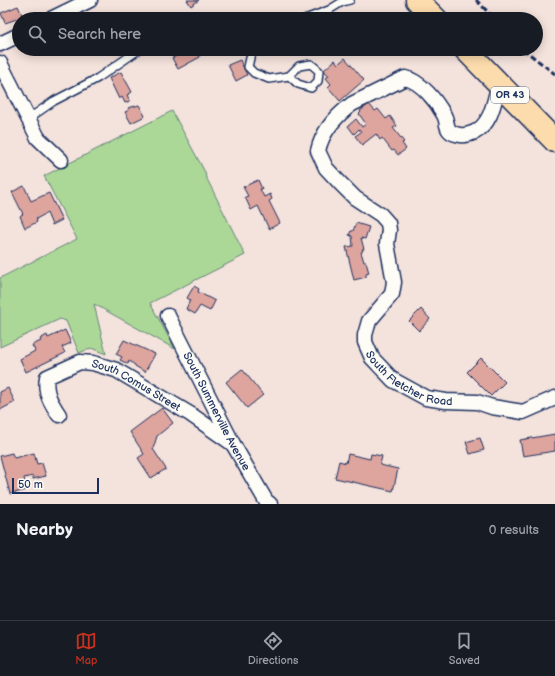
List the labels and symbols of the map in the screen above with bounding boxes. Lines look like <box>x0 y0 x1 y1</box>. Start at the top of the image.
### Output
road number: OR 43 <box>491 87 529 103</box>
street label: South Fletcher Road <box>363 349 453 408</box>
street label: South Summerville Avenue <box>181 350 254 473</box>
street label: South Comus Street <box>90 357 184 414</box>
scale bar <box>12 476 99 495</box>

